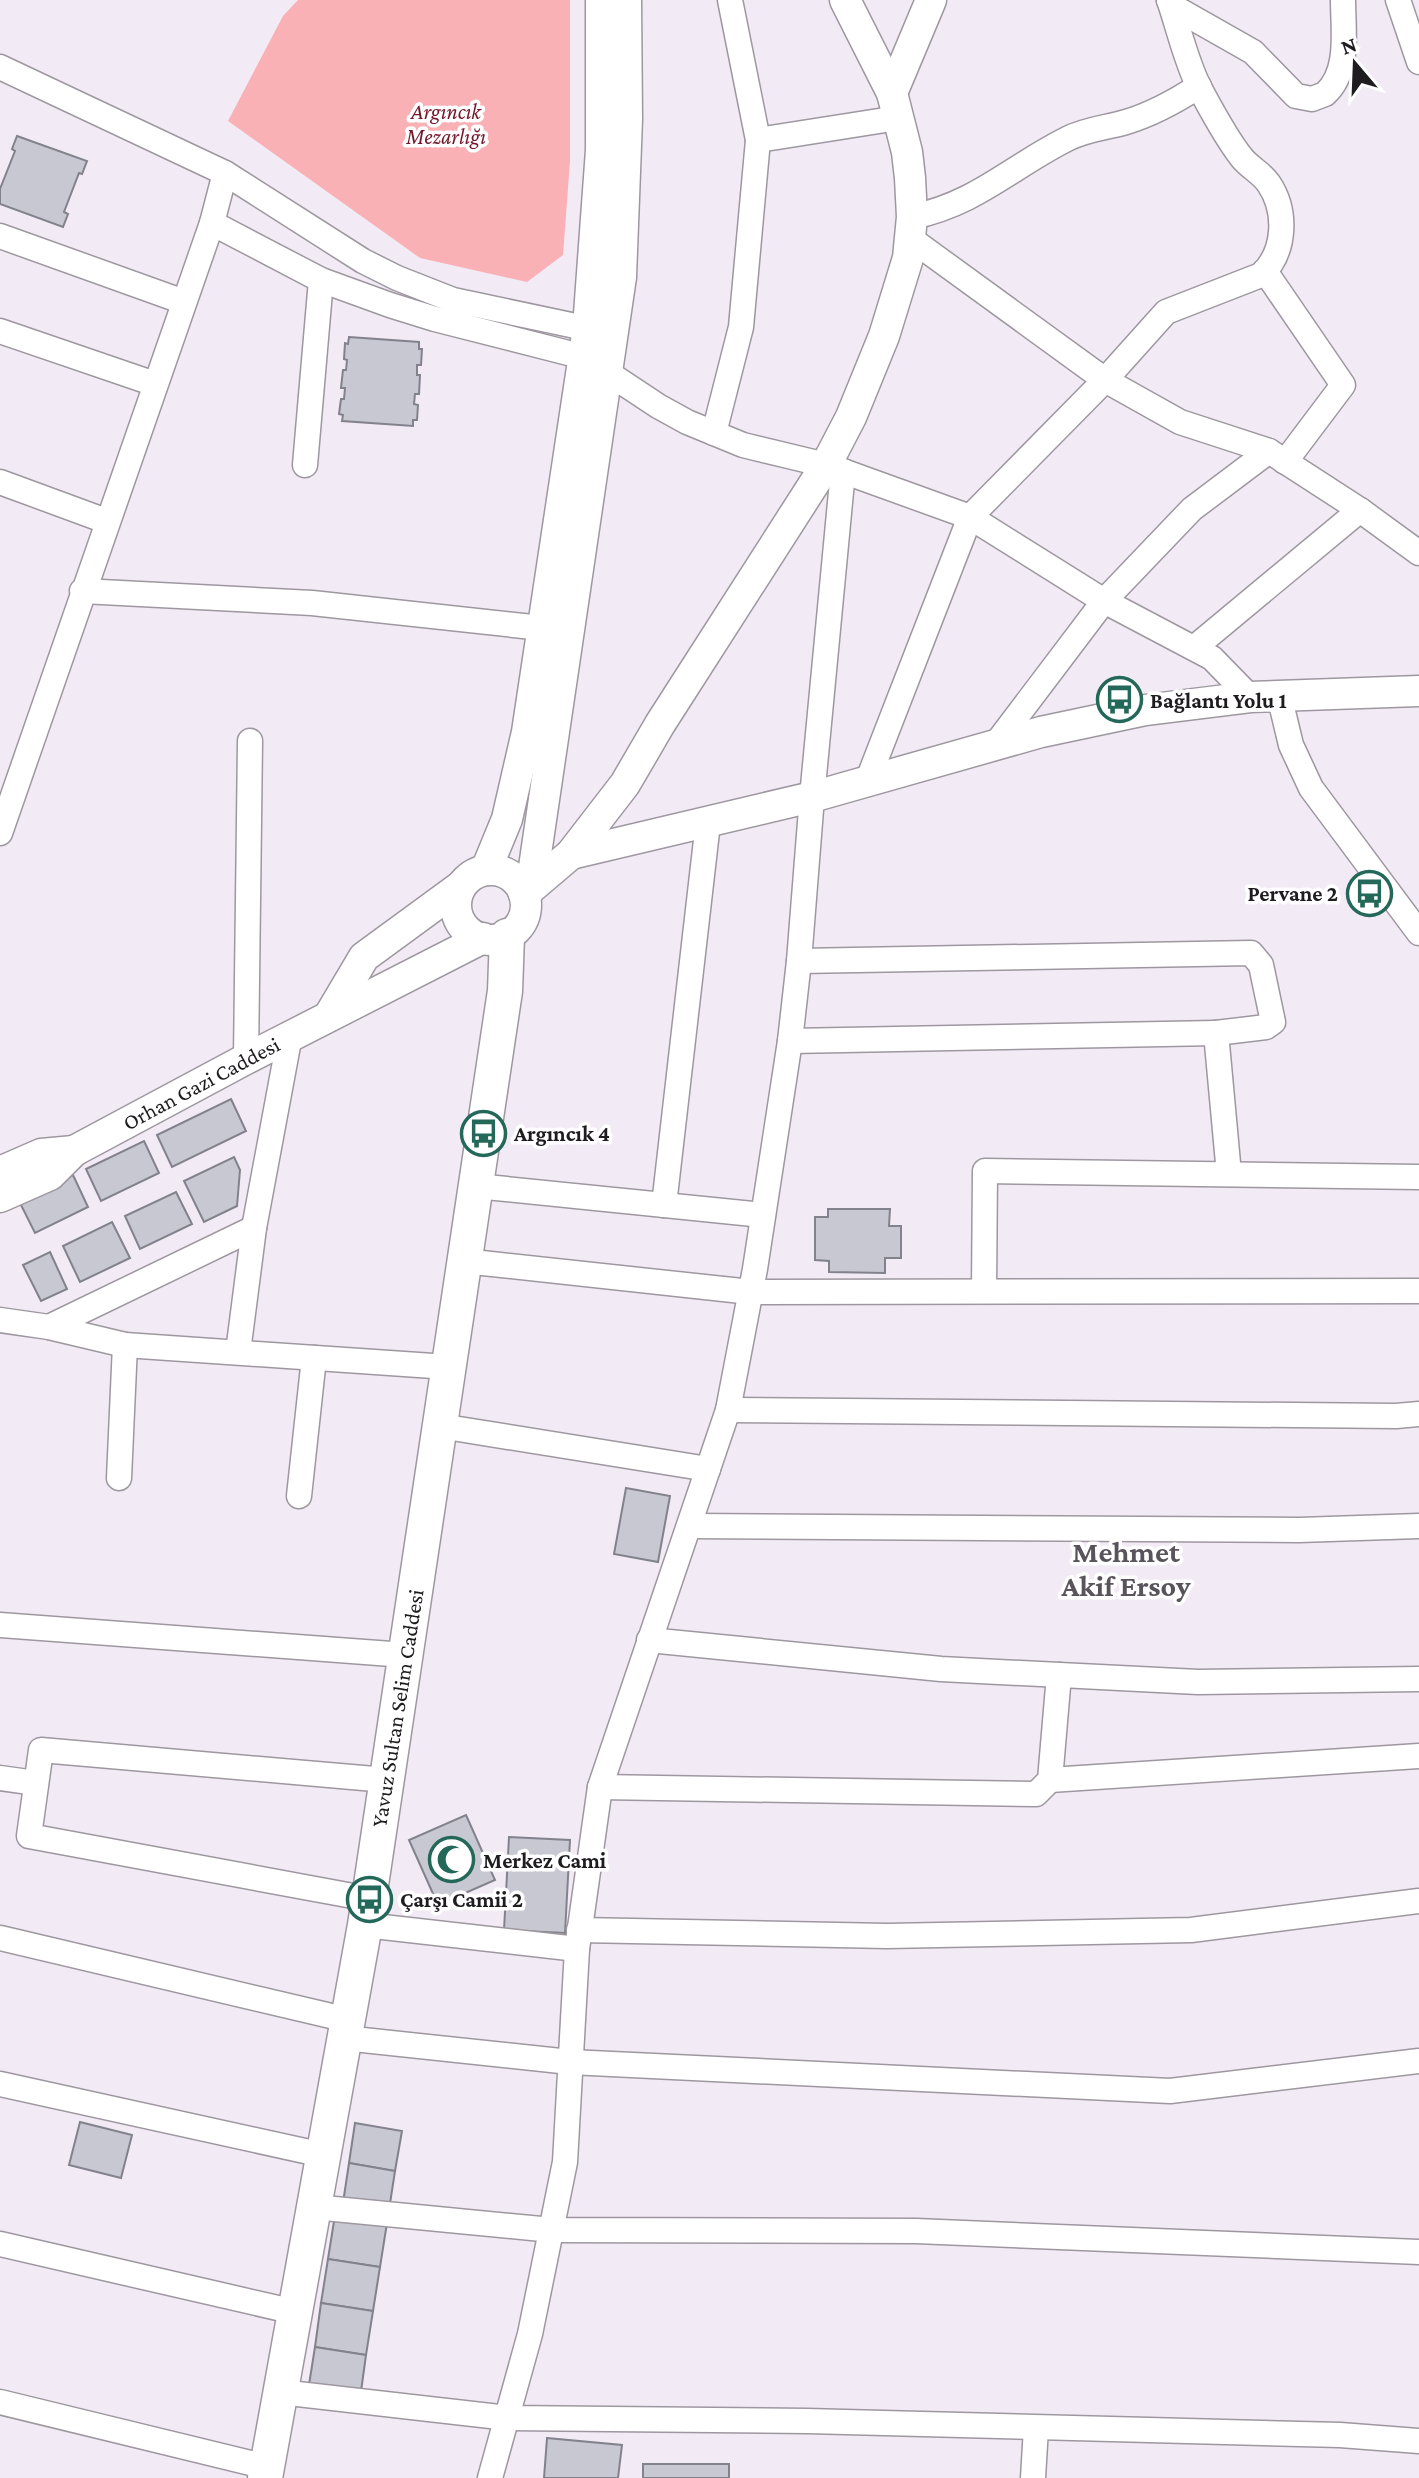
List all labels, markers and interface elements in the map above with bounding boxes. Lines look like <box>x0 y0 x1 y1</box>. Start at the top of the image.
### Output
north arrow <box>1315 24 1395 104</box>
text: N <box>1337 31 1360 60</box>
park label: Argıncık Mezarlığı <box>405 99 486 149</box>
bus stop icon: Bağlantı Yolu 1 <box>1095 676 1143 724</box>
place label: Bağlantı Yolu 1 <box>1150 688 1287 713</box>
bus stop icon: Pervane 2 <box>1345 869 1393 917</box>
place label: Pervane 2 <box>1248 881 1338 906</box>
street label: Orhan Gazi Caddesi <box>119 1031 284 1135</box>
bus stop icon: Argıncık 4 <box>459 1109 507 1157</box>
place label: Argıncık 4 <box>513 1121 610 1146</box>
district label: Mehmet Akif Ersoy <box>1060 1535 1191 1602</box>
street label: Yavuz Sultan Selim Caddesi <box>366 1587 429 1829</box>
mosque icon: Merkez Cami <box>428 1836 476 1884</box>
place label: Merkez Cami <box>483 1848 607 1873</box>
bus stop icon: Çarşı Camii 2 <box>345 1875 393 1923</box>
place label: Çarşı Camii 2 <box>400 1887 523 1912</box>

